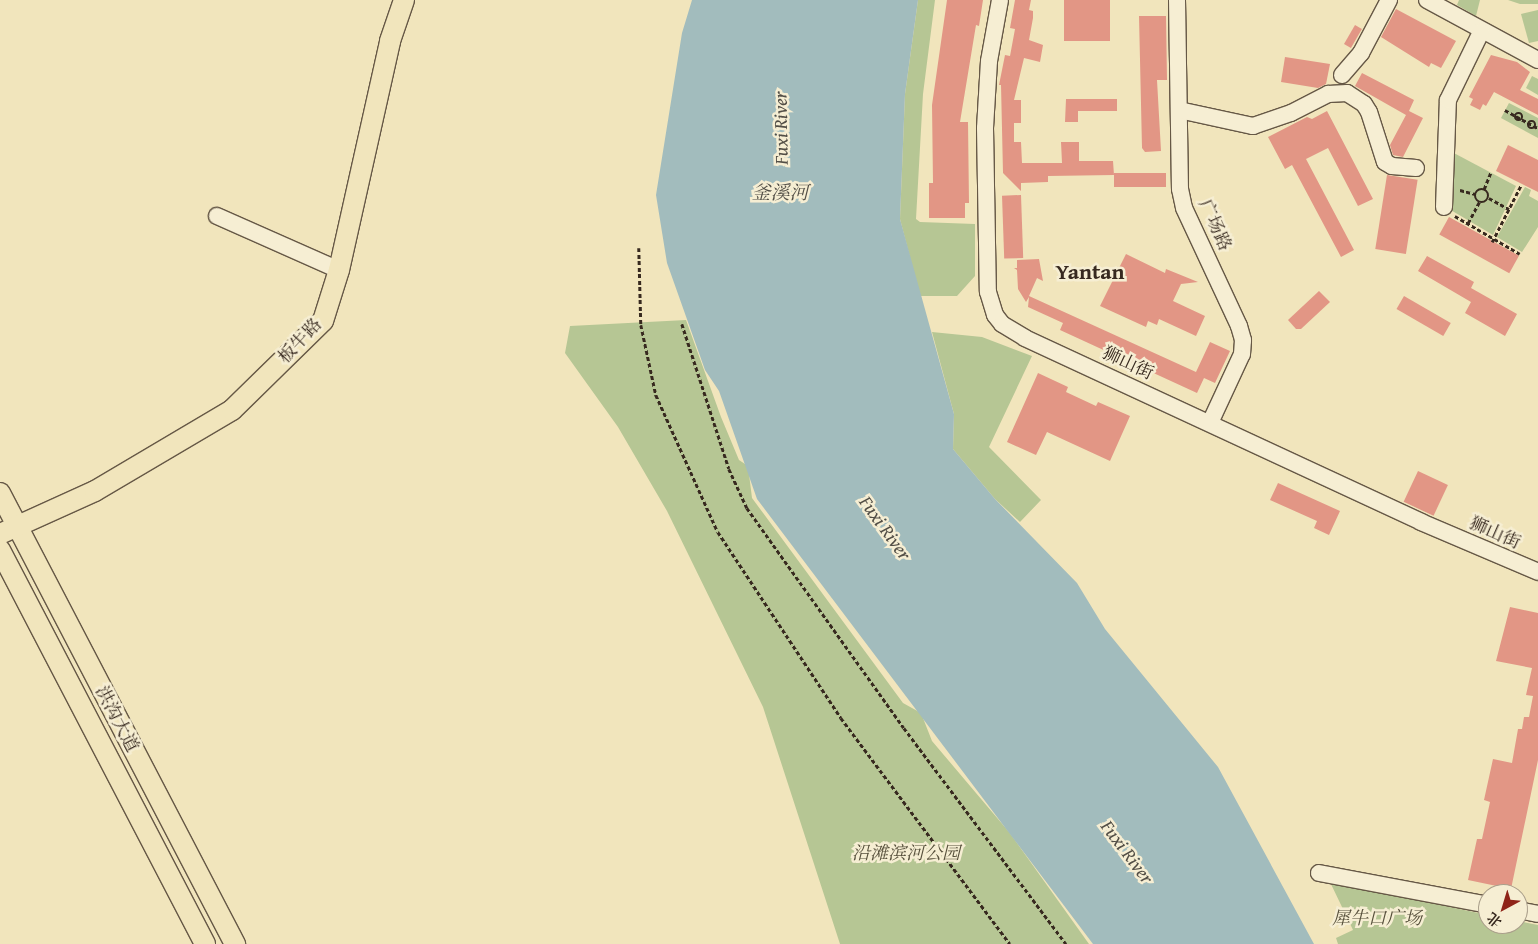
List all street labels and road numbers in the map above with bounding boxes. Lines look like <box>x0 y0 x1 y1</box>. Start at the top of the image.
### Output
street label: 广场路 <box>1194 196 1236 254</box>
street label: 板牛路 <box>274 314 326 368</box>
street label: 狮山街 <box>1099 342 1157 384</box>
street label: 狮山街 <box>1466 512 1524 554</box>
street label: 洪沟大道 <box>91 682 143 756</box>

